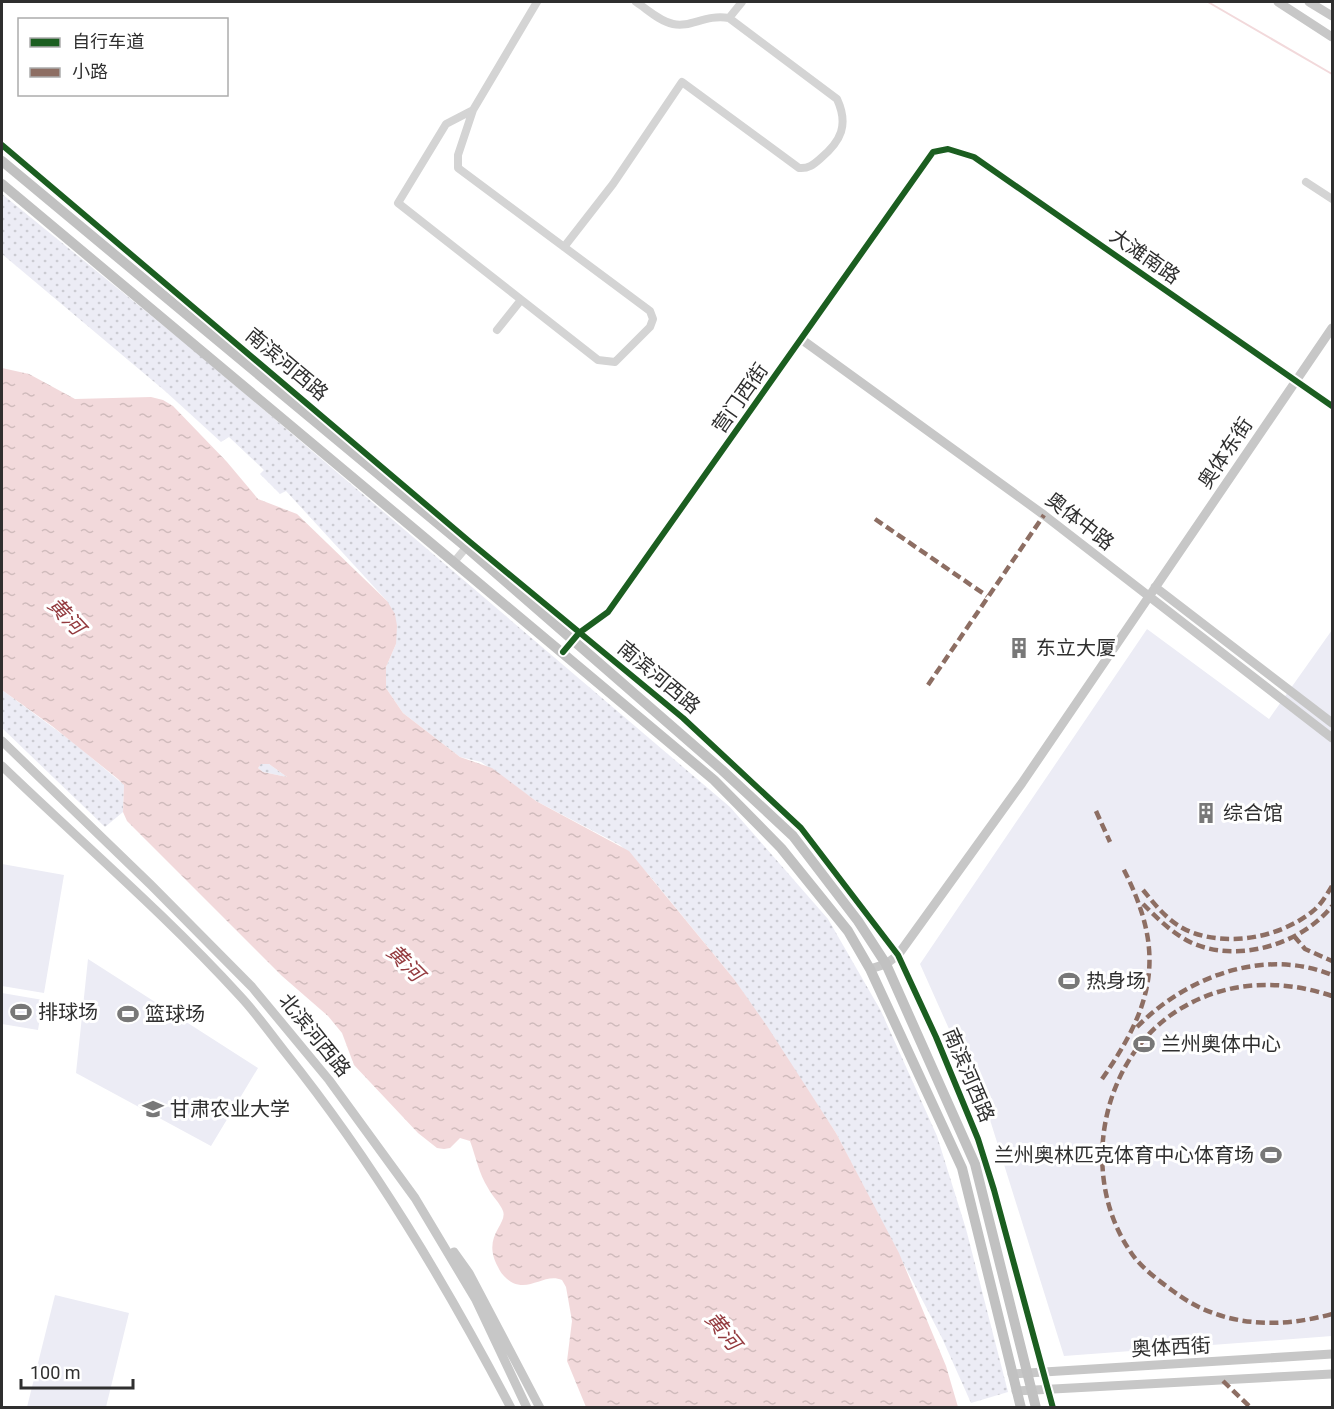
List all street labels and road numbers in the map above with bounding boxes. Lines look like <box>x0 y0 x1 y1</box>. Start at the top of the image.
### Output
street label: 大滩南路 <box>1105 223 1185 289</box>
street label: 南滨河西路 <box>241 323 333 405</box>
street label: 营门西街 <box>707 358 773 438</box>
street label: 奥体东街 <box>1193 413 1257 493</box>
street label: 奥体中路 <box>1041 487 1119 555</box>
street label: 南滨河西路 <box>613 636 705 718</box>
street label: 北滨河西路 <box>274 989 356 1081</box>
street label: 南滨河西路 <box>938 1024 1000 1126</box>
street label: 奥体西街 <box>1130 1333 1212 1361</box>

